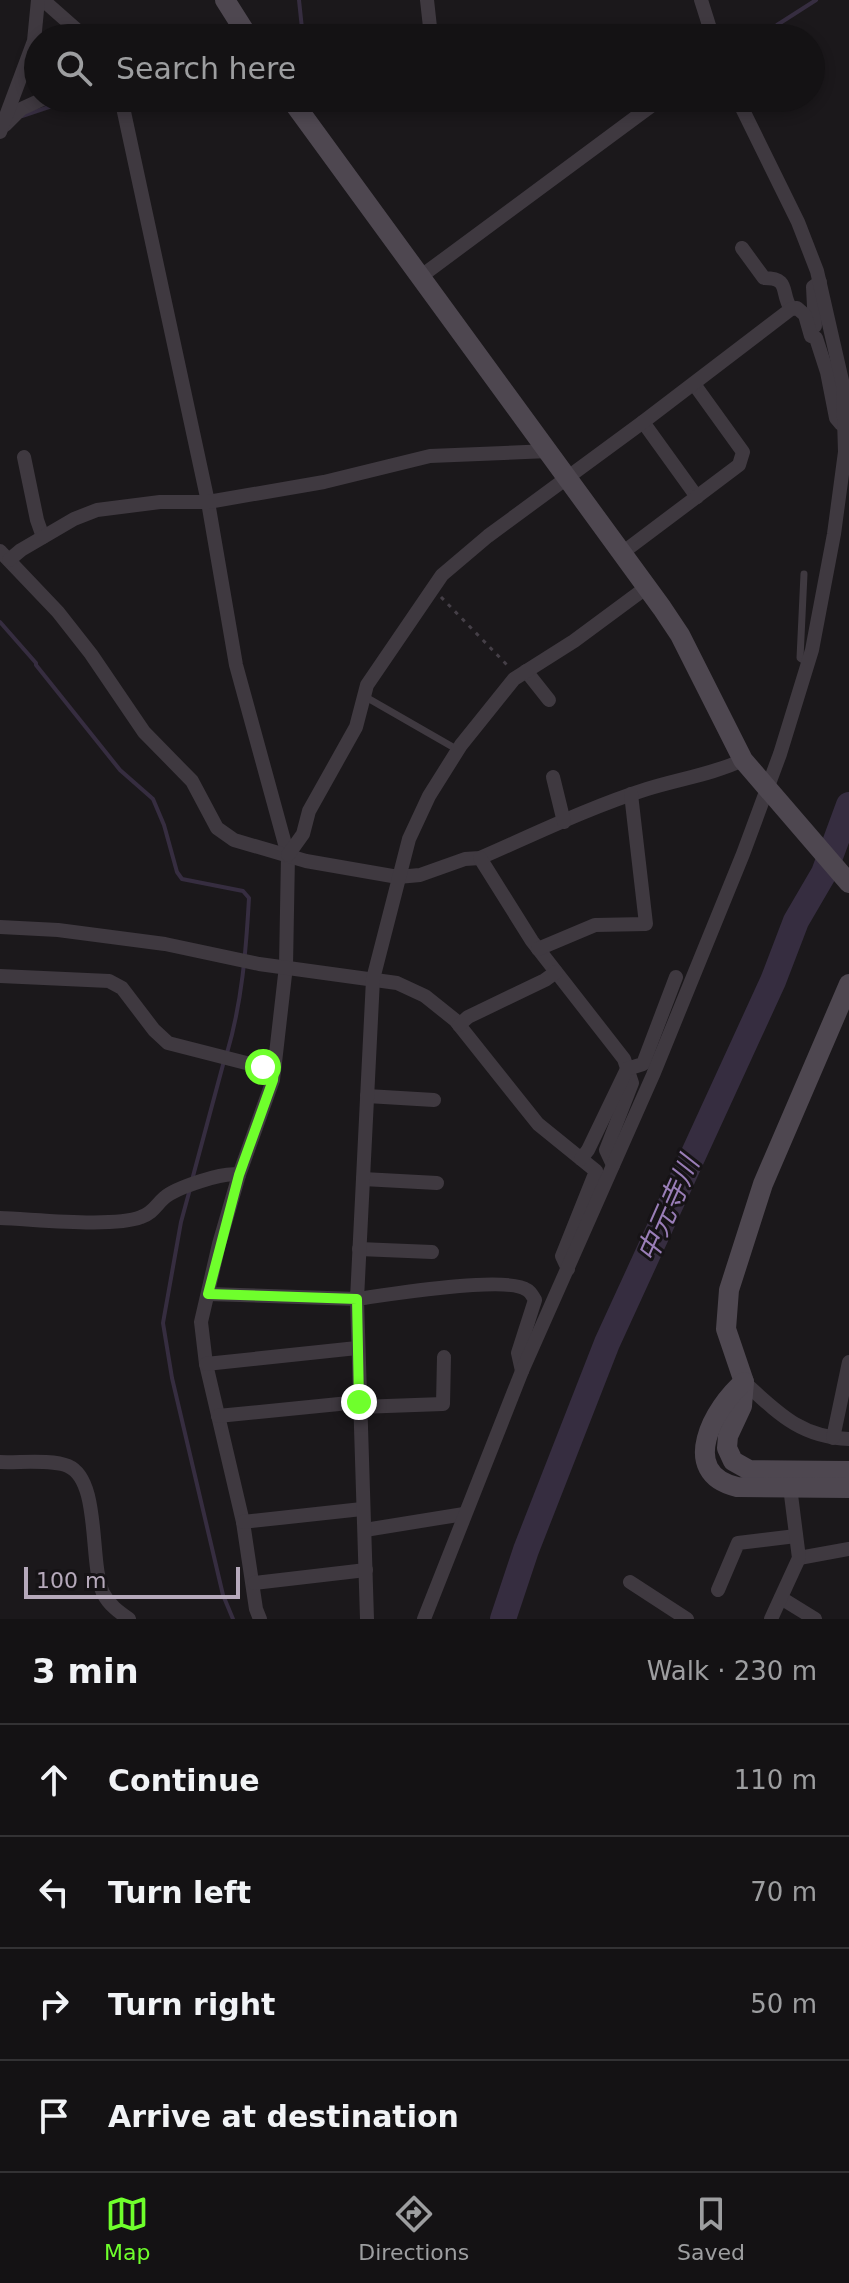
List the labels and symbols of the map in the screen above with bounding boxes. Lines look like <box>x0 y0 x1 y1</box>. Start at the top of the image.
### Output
route start <box>245 1049 281 1085</box>
water label: 中元寺川 <box>630 1148 707 1267</box>
route end <box>341 1384 377 1420</box>
scale bar <box>24 1563 240 1599</box>

